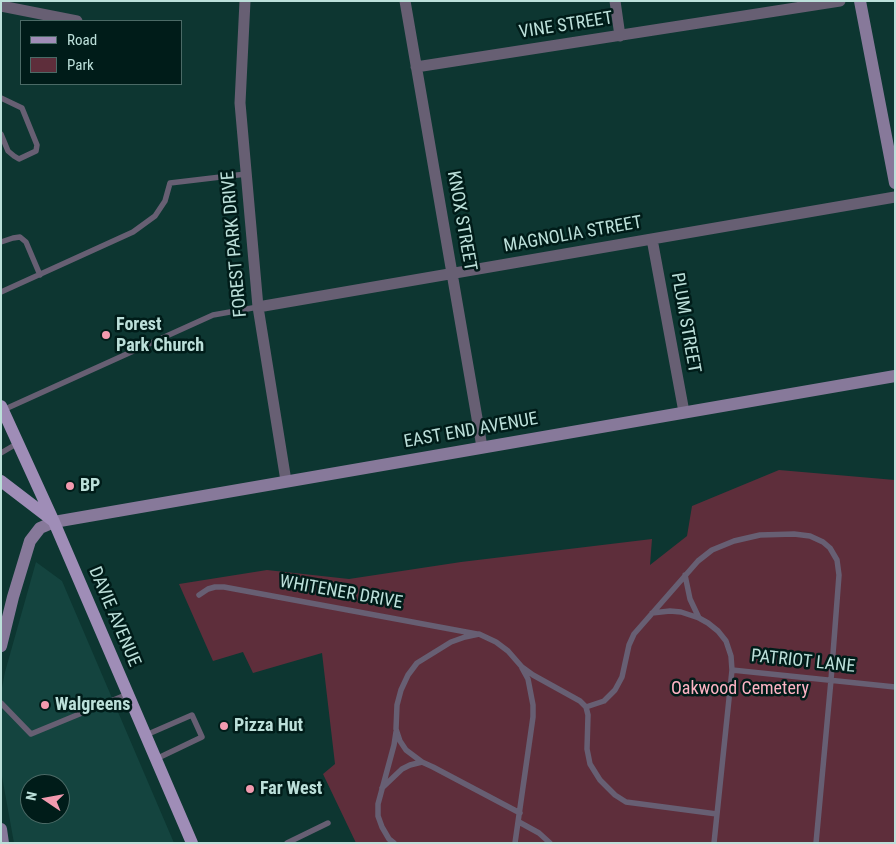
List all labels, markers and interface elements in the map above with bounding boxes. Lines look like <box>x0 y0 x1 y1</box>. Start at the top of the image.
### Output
street label: VINE STREET <box>518 8 614 44</box>
legend <box>20 20 182 85</box>
text: Road <box>67 31 97 49</box>
text: Park <box>67 56 94 74</box>
street label: KNOX STREET <box>442 169 480 273</box>
street label: FOREST PARK DRIVE <box>218 170 252 318</box>
street label: MAGNOLIA STREET <box>502 212 644 258</box>
street label: PLUM STREET <box>666 271 704 375</box>
place label: Forest Park Church <box>116 314 204 356</box>
marker: Forest Park Church <box>100 329 112 341</box>
street label: EAST END AVENUE <box>402 409 540 453</box>
place label: BP <box>80 475 100 497</box>
marker: BP <box>64 480 76 492</box>
street label: DAVIE AVENUE <box>83 564 145 670</box>
street label: WHITENER DRIVE <box>278 572 404 614</box>
street label: PATRIOT LANE <box>750 646 856 678</box>
park label: Oakwood Cemetery <box>671 678 809 700</box>
place label: Walgreens <box>55 694 130 716</box>
marker: Walgreens <box>39 699 51 711</box>
place label: Pizza Hut <box>234 715 303 737</box>
marker: Pizza Hut <box>218 720 230 732</box>
north arrow <box>20 774 70 824</box>
place label: Far West <box>260 778 322 800</box>
marker: Far West <box>244 783 256 795</box>
text: N <box>23 790 40 802</box>

